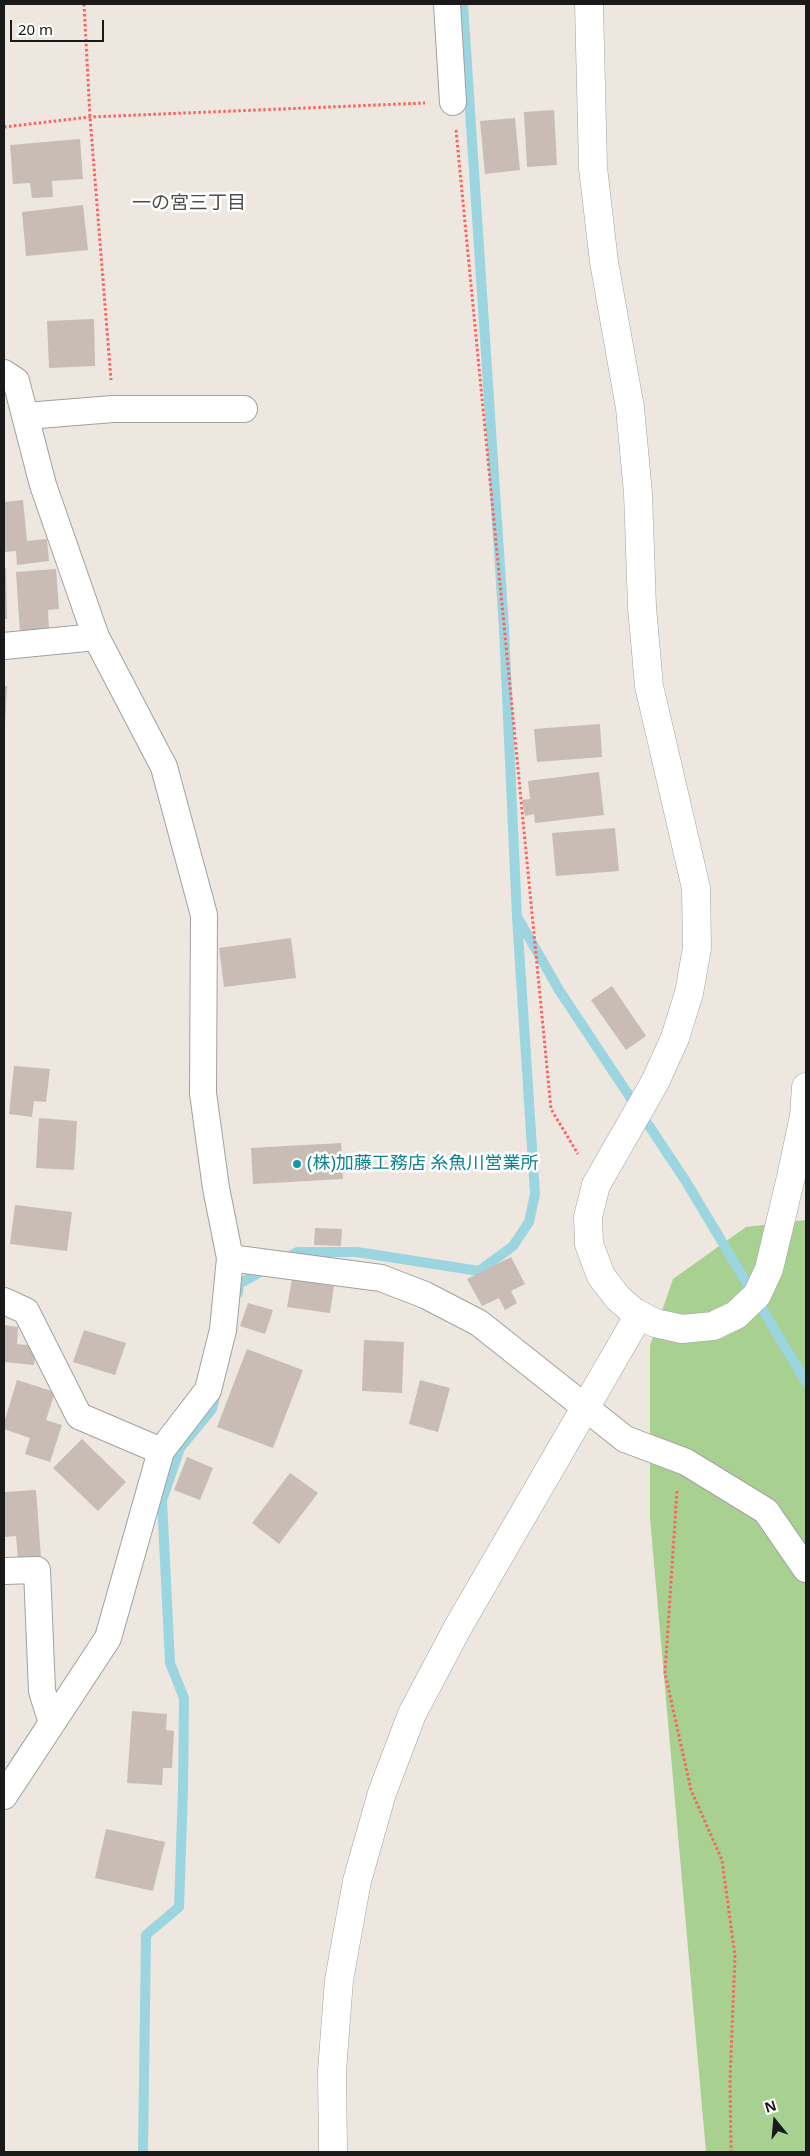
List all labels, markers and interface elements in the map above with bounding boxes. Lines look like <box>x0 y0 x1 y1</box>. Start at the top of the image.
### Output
scale bar <box>12 10 106 42</box>
text: 20 m <box>18 19 53 39</box>
district label: 一の宮三丁目 <box>132 193 246 215</box>
place label: (株)加藤工務店 糸魚川営業所 <box>307 1153 538 1175</box>
marker: (株)加藤工務店 糸魚川営業所 <box>291 1158 303 1170</box>
text: N <box>762 2095 779 2117</box>
north arrow <box>750 2096 800 2146</box>

